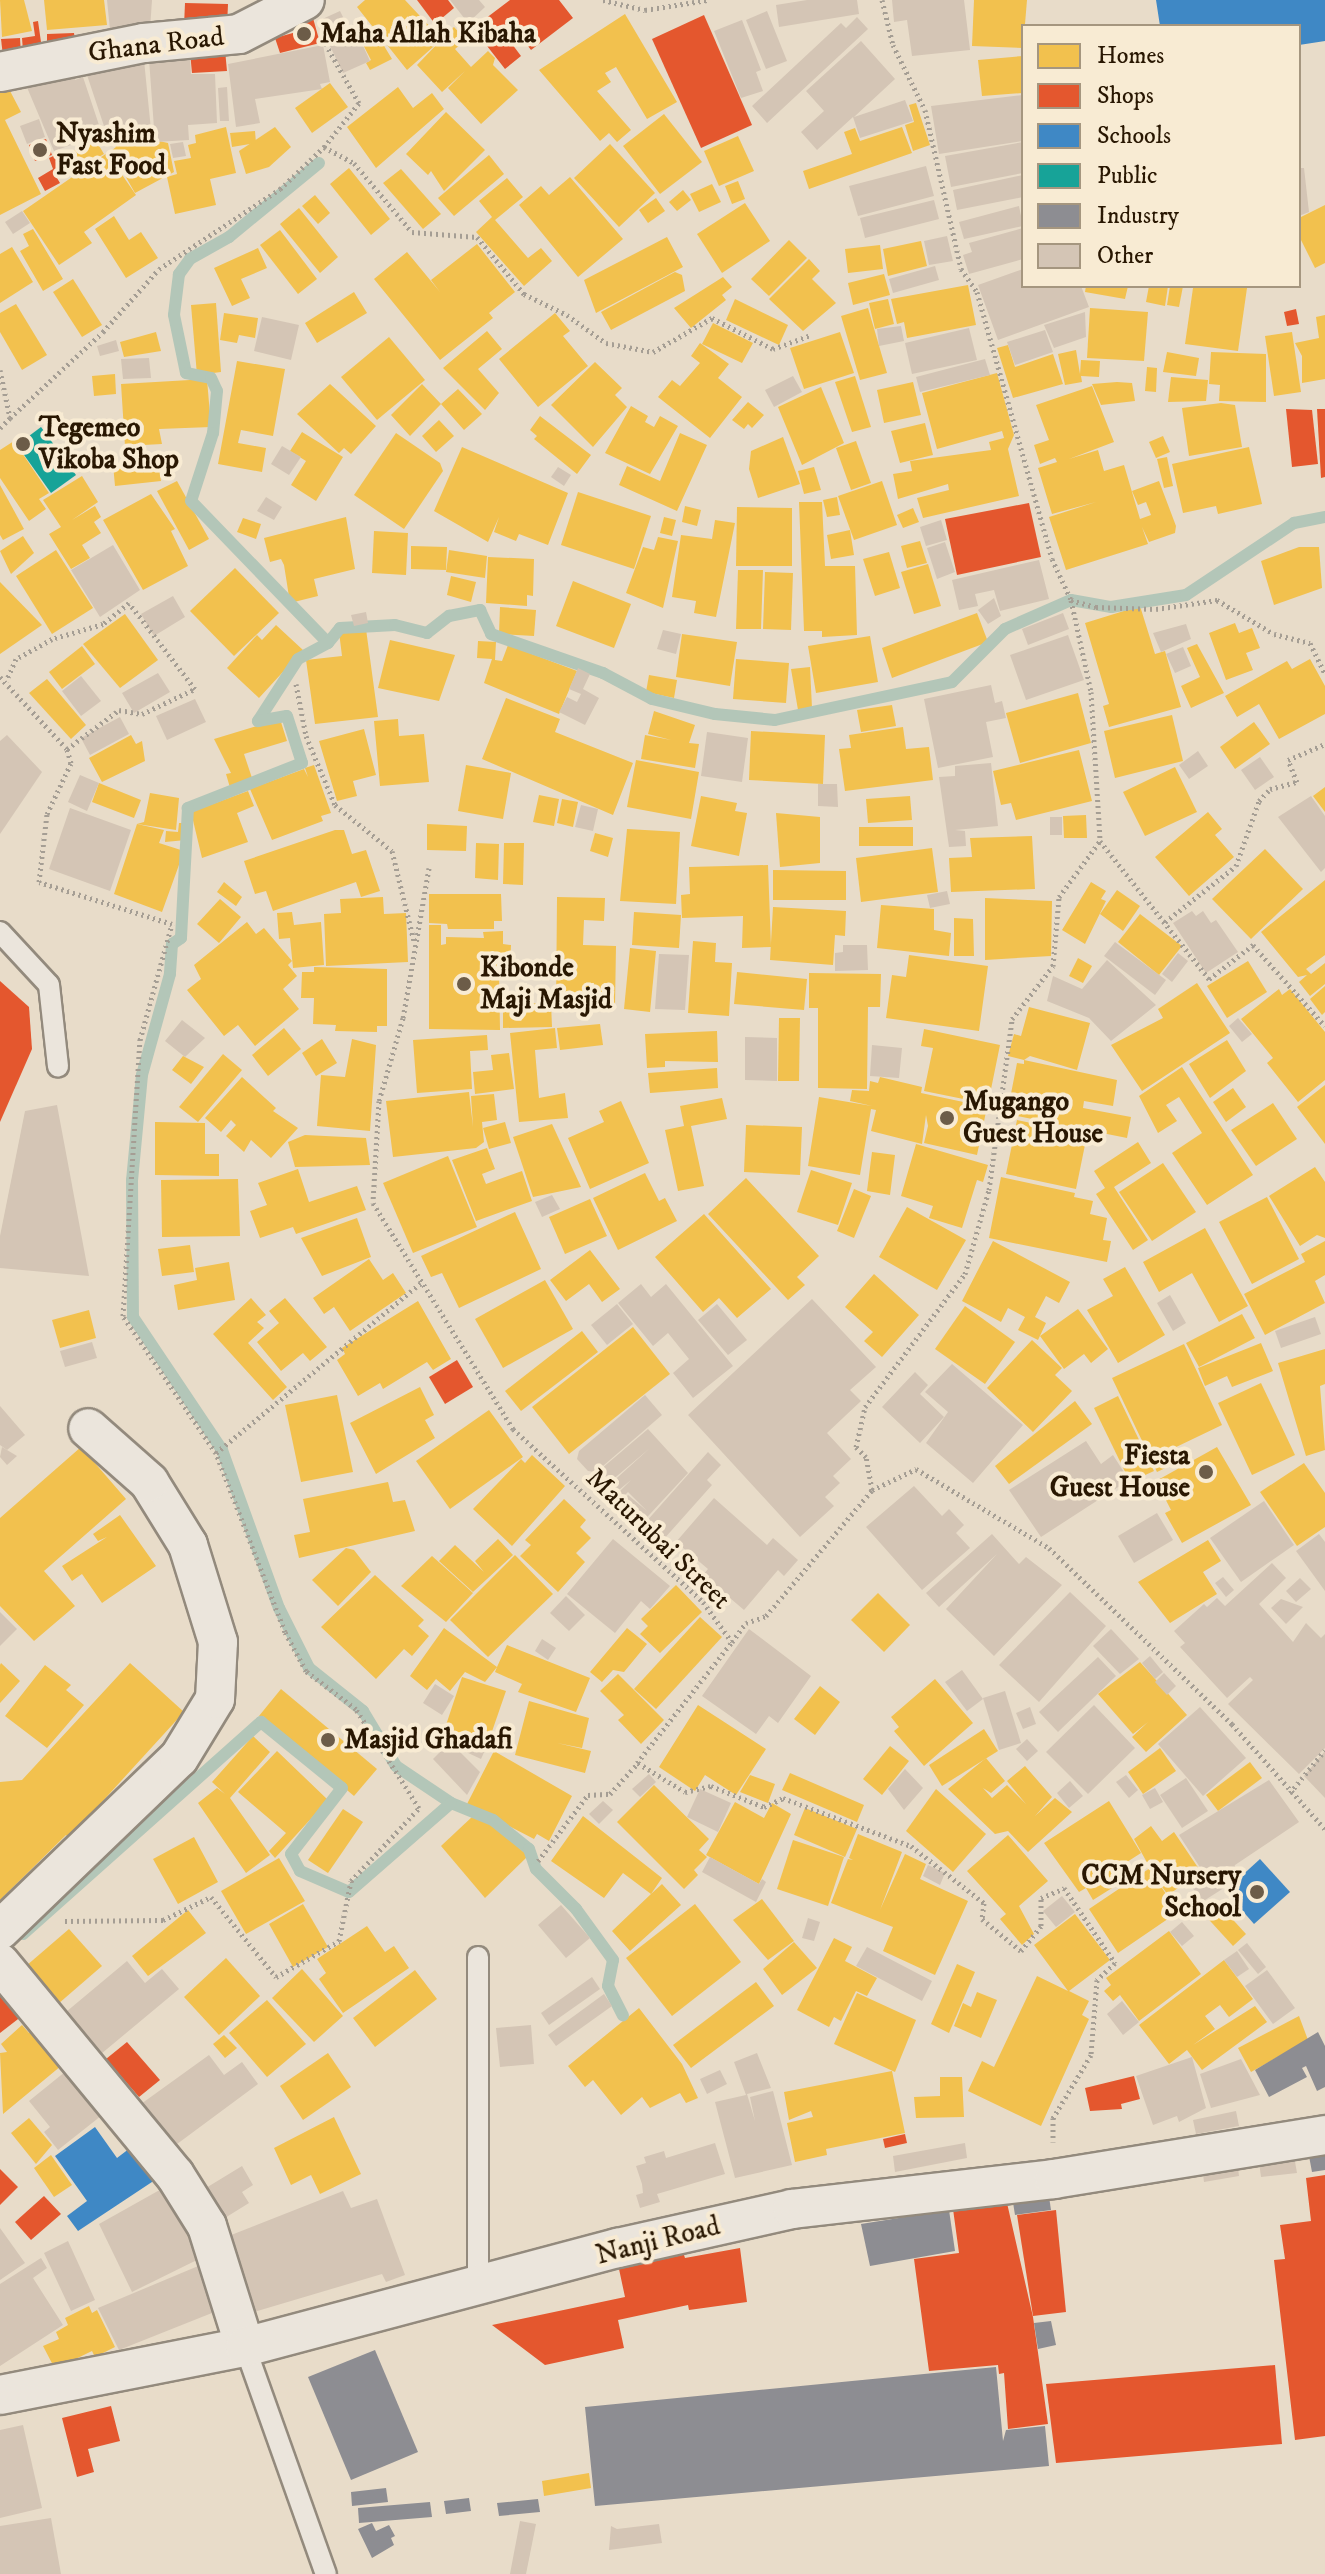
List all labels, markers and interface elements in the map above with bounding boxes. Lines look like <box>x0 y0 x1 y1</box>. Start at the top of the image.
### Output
place label: Maha Allah Kibaha <box>320 17 536 51</box>
street label: Ghana Road <box>86 20 226 70</box>
legend <box>1021 24 1301 288</box>
marker: Maha Allah Kibaha <box>295 25 313 43</box>
text: Homes <box>1097 41 1164 71</box>
text: Shops <box>1097 81 1154 111</box>
place label: Nyashim Fast Food <box>56 117 166 183</box>
text: Schools <box>1097 121 1171 151</box>
marker: Nyashim Fast Food <box>31 141 49 159</box>
text: Public <box>1097 161 1157 191</box>
text: Industry <box>1097 201 1179 231</box>
text: Other <box>1097 241 1153 271</box>
place label: Tegemeo Vikoba Shop <box>39 411 179 477</box>
marker: Tegemeo Vikoba Shop <box>14 435 32 453</box>
place label: Kibonde Maji Masjid <box>480 951 612 1017</box>
marker: Kibonde Maji Masjid <box>455 975 473 993</box>
place label: Mugango Guest House <box>963 1085 1103 1151</box>
marker: Mugango Guest House <box>938 1109 956 1127</box>
place label: Fiesta Guest House <box>1050 1439 1190 1505</box>
street label: Maturubai Street <box>579 1461 737 1617</box>
marker: Fiesta Guest House <box>1197 1463 1215 1481</box>
place label: Masjid Ghadafi <box>344 1723 513 1757</box>
marker: Masjid Ghadafi <box>319 1731 337 1749</box>
place label: CCM Nursery School <box>1081 1859 1241 1925</box>
marker: CCM Nursery School <box>1248 1883 1266 1901</box>
street label: Nanji Road <box>592 2209 724 2273</box>

